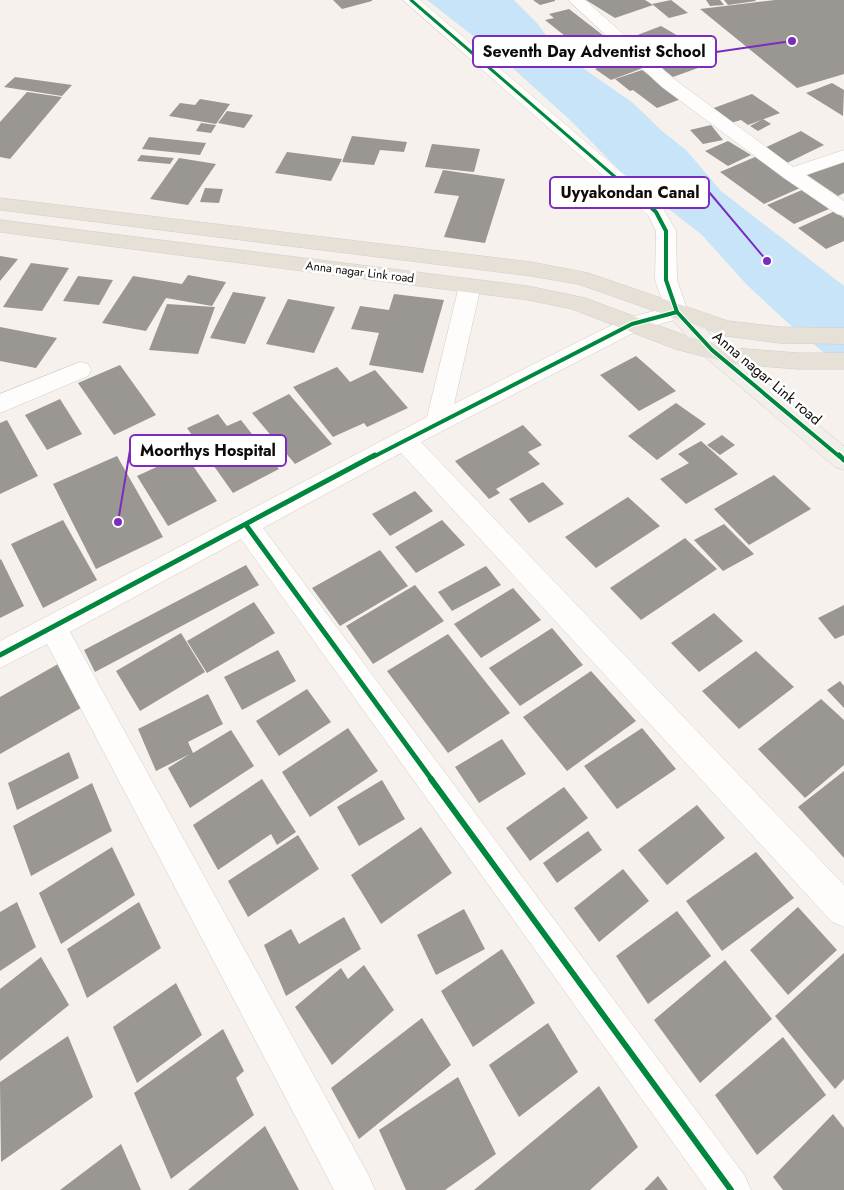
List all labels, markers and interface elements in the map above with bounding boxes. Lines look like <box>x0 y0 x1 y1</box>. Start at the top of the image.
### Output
callout: Seventh Day Adventist School <box>473 36 716 67</box>
text: Seventh Day Adventist School <box>483 40 705 63</box>
callout: Uyyakondan Canal <box>550 177 709 208</box>
text: Uyyakondan Canal <box>560 181 700 204</box>
street label: Anna nagar Link road <box>305 256 415 288</box>
street label: Anna nagar Link road <box>708 326 826 430</box>
callout: Moorthys Hospital <box>130 435 286 466</box>
text: Moorthys Hospital <box>140 439 276 462</box>

